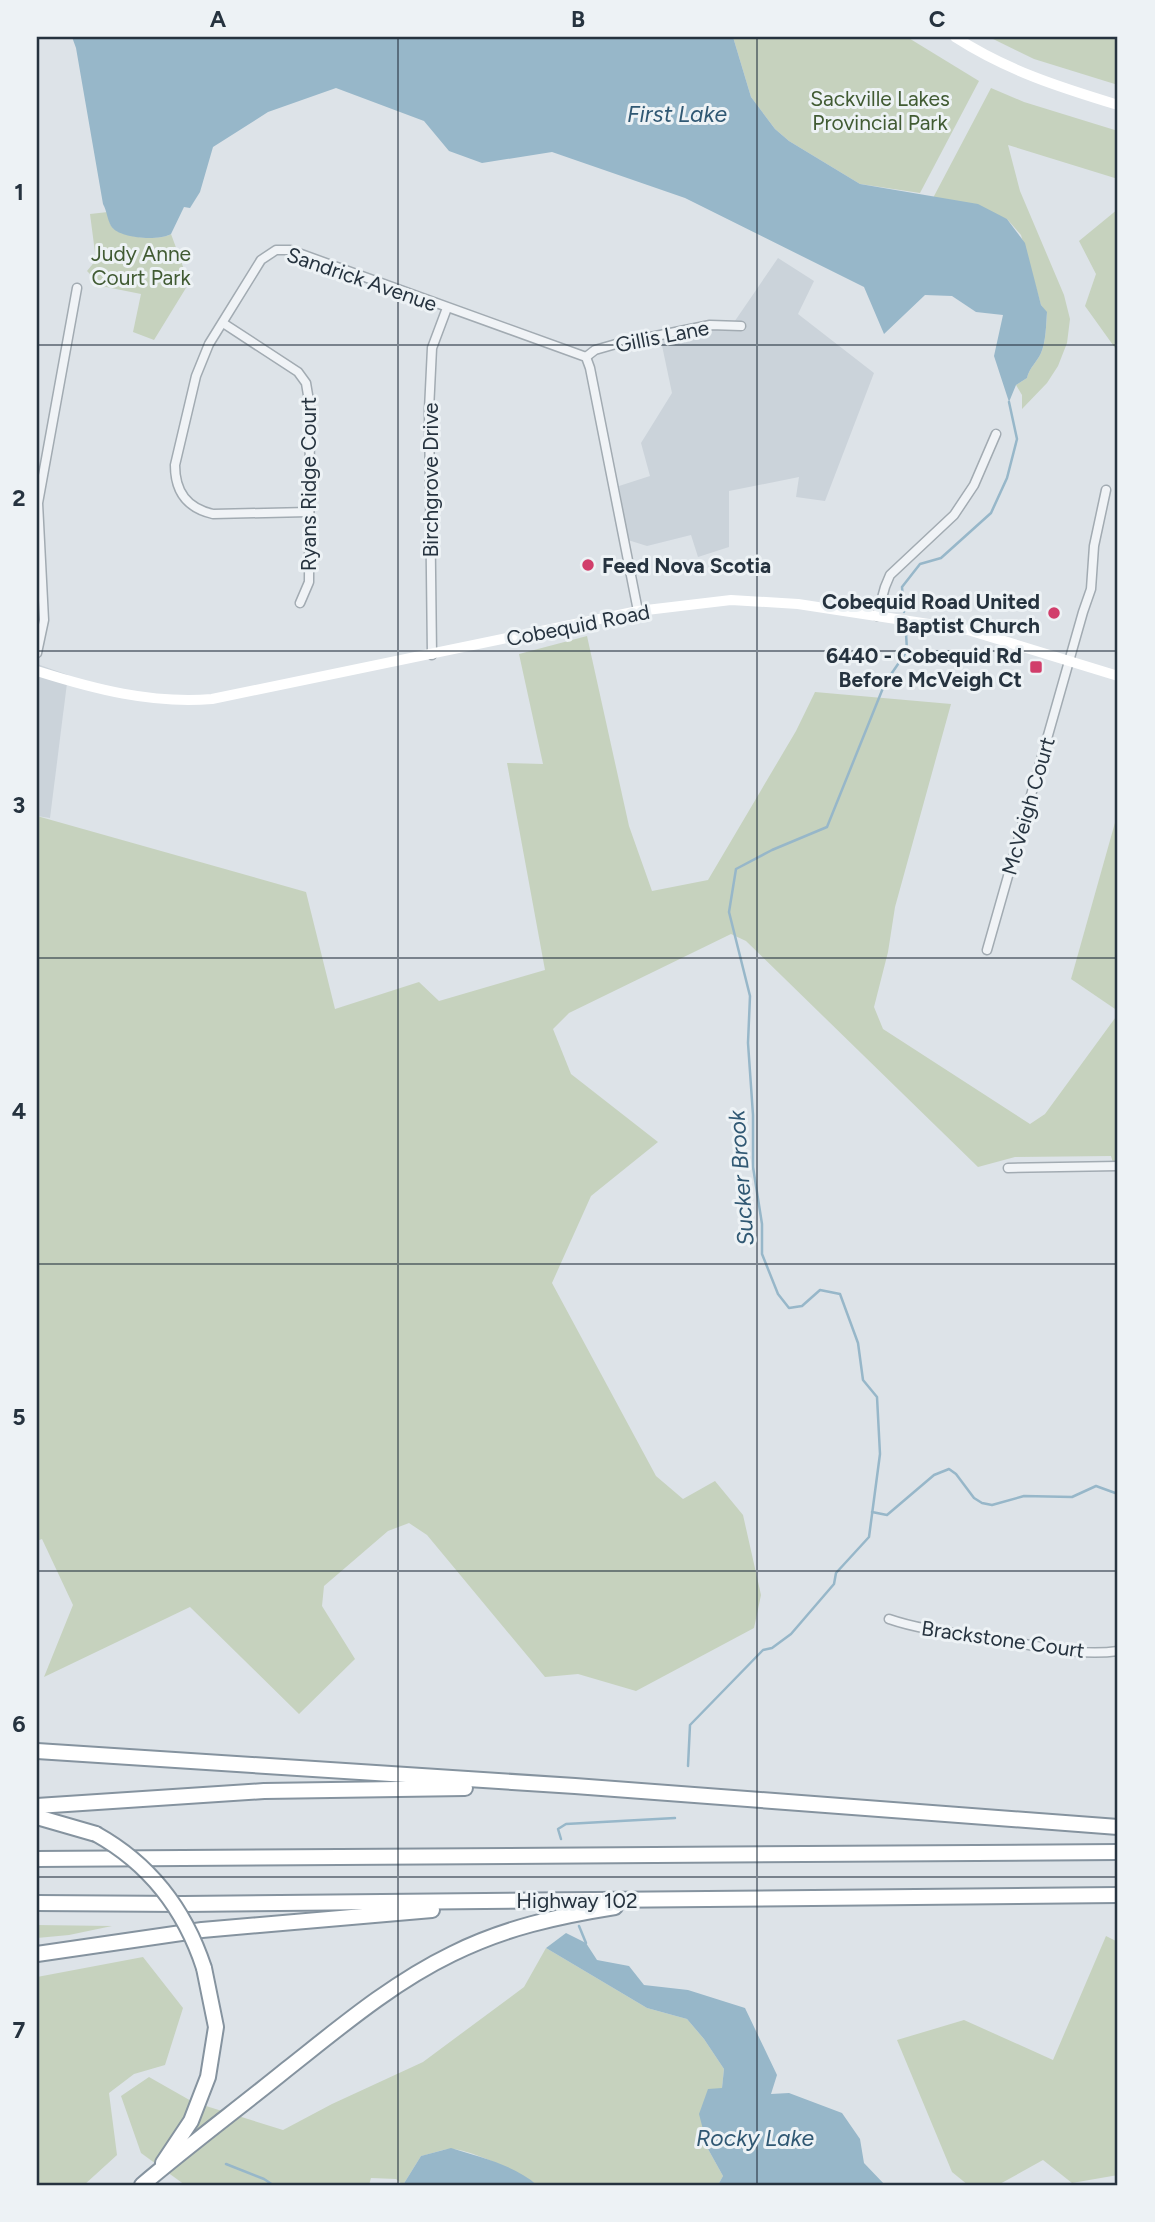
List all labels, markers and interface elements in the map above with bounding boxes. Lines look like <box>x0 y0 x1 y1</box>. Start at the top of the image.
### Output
text: A <box>210 5 227 33</box>
text: B <box>571 5 585 33</box>
text: C <box>929 5 946 33</box>
park label: Sackville Lakes Provincial Park <box>810 86 950 135</box>
water label: First Lake <box>627 100 727 128</box>
text: 1 <box>14 178 24 206</box>
park label: Judy Anne Court Park <box>91 241 191 290</box>
street label: Sandrick Avenue <box>284 242 440 316</box>
street label: Gillis Lane <box>613 315 711 357</box>
street label: Ryans Ridge Court <box>296 397 321 571</box>
street label: Birchgrove Drive <box>418 402 443 558</box>
text: 2 <box>12 484 26 512</box>
place label: Feed Nova Scotia <box>602 553 771 578</box>
marker: Feed Nova Scotia <box>580 557 596 573</box>
place label: Cobequid Road United Baptist Church <box>822 589 1040 638</box>
street label: Cobequid Road <box>504 599 652 651</box>
marker: Cobequid Road United Baptist Church <box>1046 605 1062 621</box>
place label: 6440 - Cobequid Rd Before McVeigh Ct <box>826 643 1022 692</box>
marker: 6440 - Cobequid Rd Before McVeigh Ct <box>1028 659 1044 675</box>
street label: McVeigh Court <box>996 734 1060 878</box>
text: 3 <box>13 791 25 819</box>
text: 4 <box>12 1097 26 1125</box>
water label: Sucker Brook <box>722 1108 760 1247</box>
text: 5 <box>12 1403 26 1431</box>
street label: Brackstone Court <box>920 1615 1086 1663</box>
text: 6 <box>12 1710 26 1738</box>
street label: Highway 102 <box>516 1888 638 1913</box>
text: 7 <box>13 2016 26 2044</box>
water label: Rocky Lake <box>696 2124 814 2152</box>

